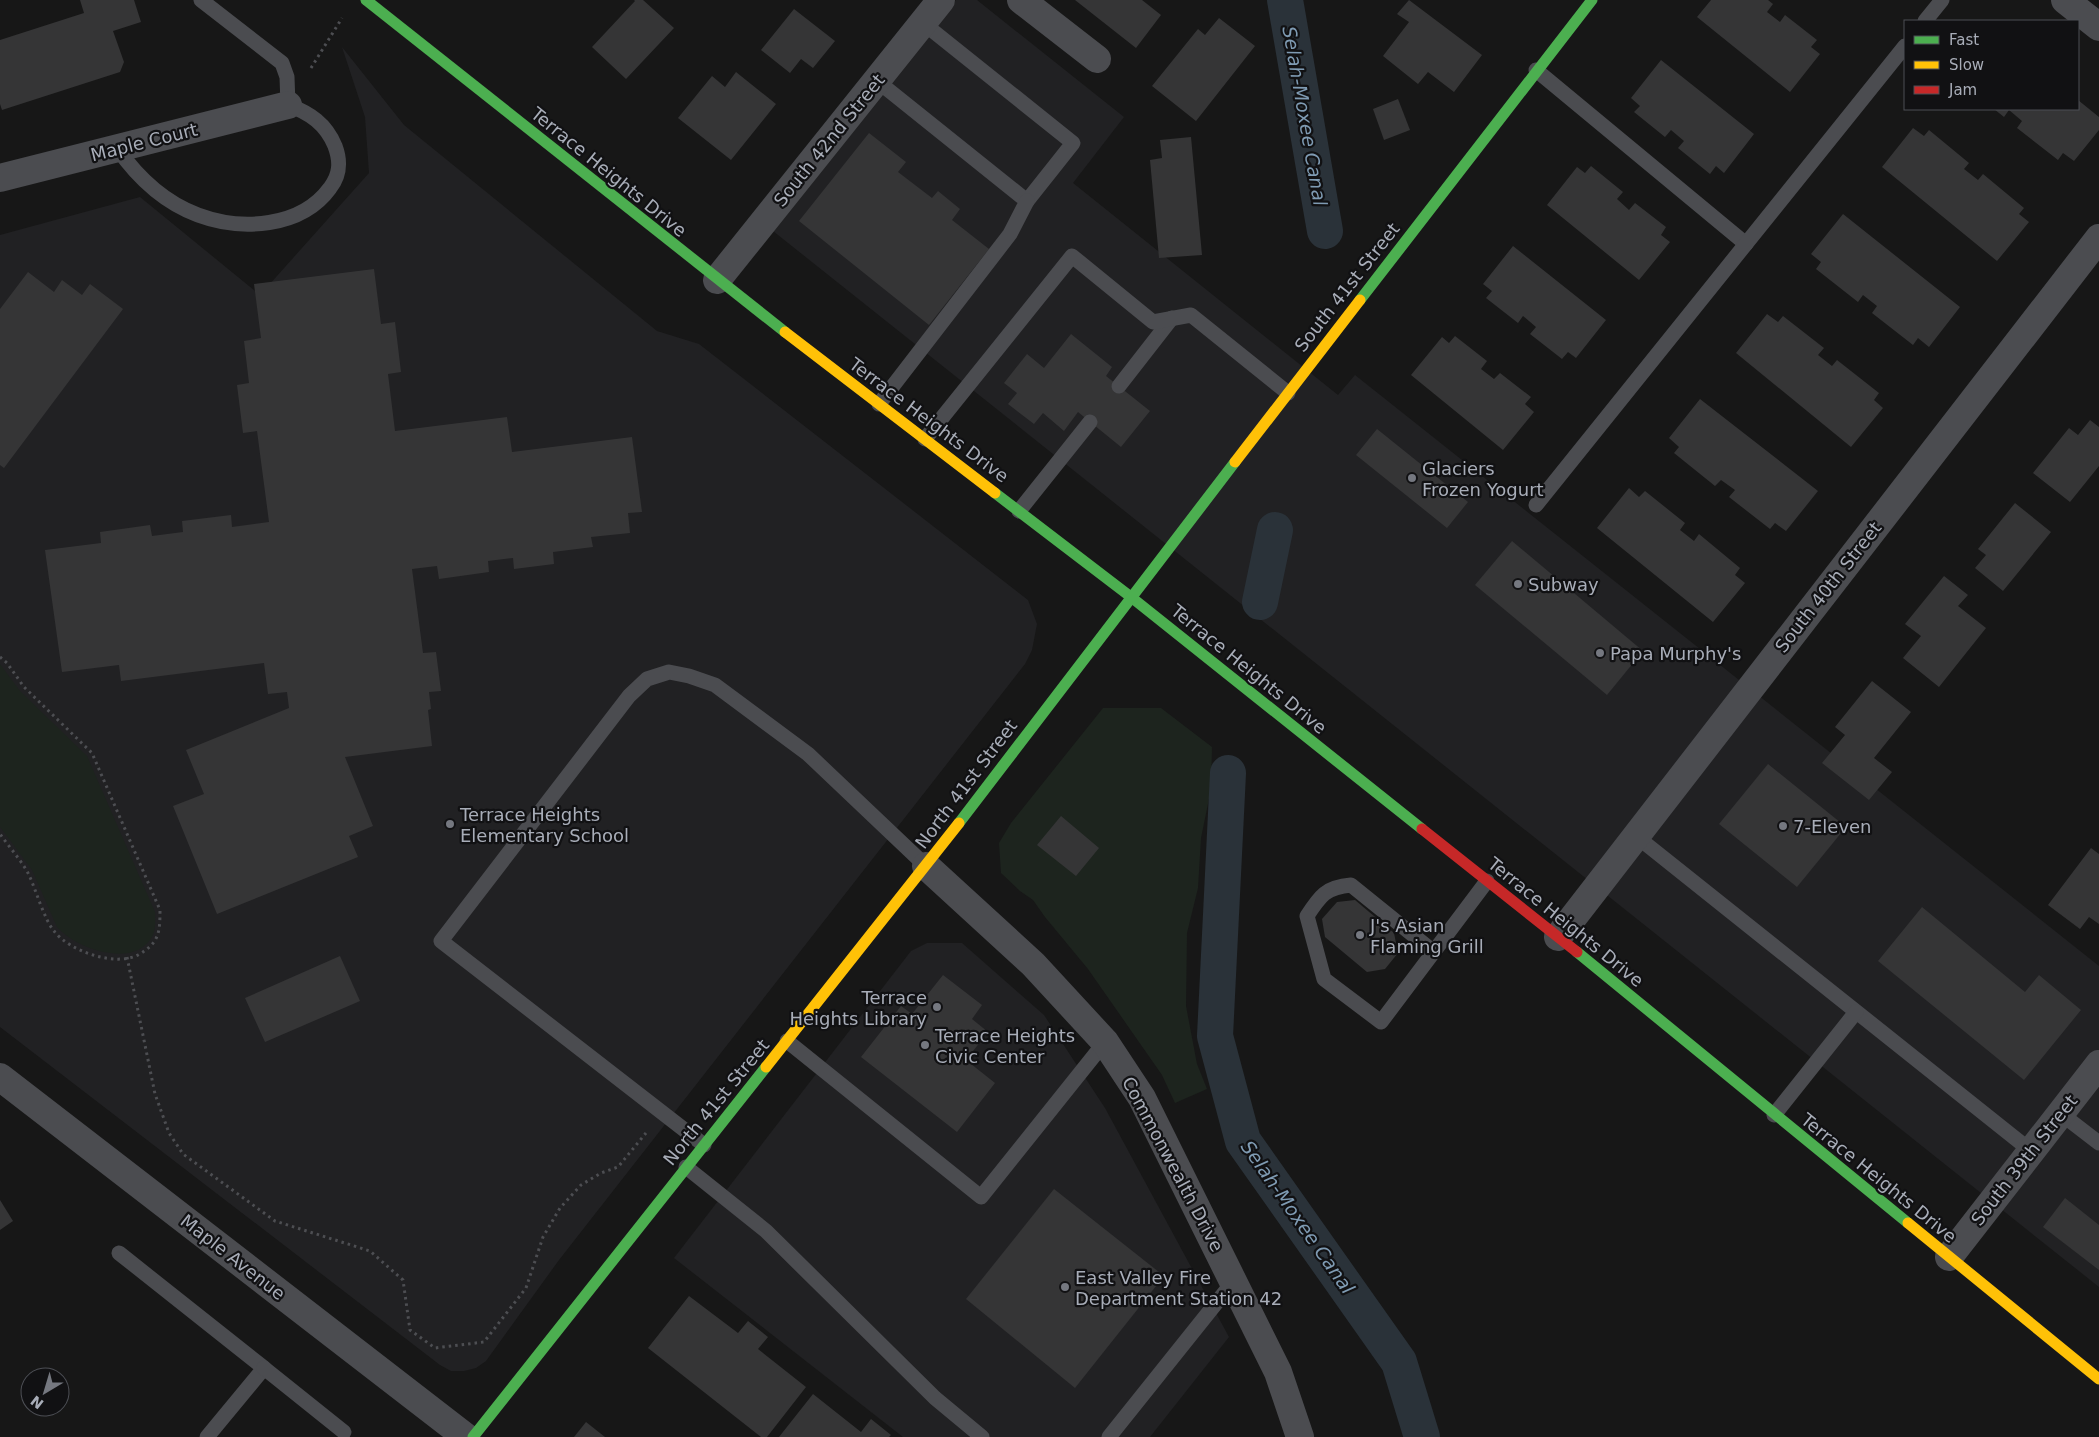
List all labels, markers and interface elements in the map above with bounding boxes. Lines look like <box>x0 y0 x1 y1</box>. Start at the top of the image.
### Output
legend <box>1904 20 2079 110</box>
water label: Selah-Moxee Canal <box>1278 24 1332 208</box>
text: Fast <box>1949 31 1979 49</box>
text: Slow <box>1949 56 1984 74</box>
street label: South 42nd Street <box>769 70 889 210</box>
text: Jam <box>1948 81 1977 99</box>
street label: Terrace Heights Drive <box>526 102 691 241</box>
street label: Maple Court <box>88 119 200 165</box>
street label: South 41st Street <box>1290 218 1404 356</box>
street label: Terrace Heights Drive <box>844 353 1013 487</box>
place label: Glaciers Frozen Yogurt <box>1422 458 1544 500</box>
marker: Glaciers Frozen Yogurt <box>1406 472 1418 484</box>
street label: South 40th Street <box>1771 518 1885 656</box>
place label: Subway <box>1528 574 1599 595</box>
marker: Subway <box>1512 578 1524 590</box>
street label: Terrace Heights Drive <box>1166 599 1331 738</box>
place label: Papa Murphy's <box>1610 643 1741 664</box>
marker: Papa Murphy's <box>1594 647 1606 659</box>
street label: North 41st Street <box>911 715 1021 853</box>
place label: Terrace Heights Elementary School <box>459 804 629 846</box>
place label: 7-Eleven <box>1793 816 1872 837</box>
marker: Terrace Heights Elementary School <box>444 818 456 830</box>
marker: 7-Eleven <box>1777 820 1789 832</box>
street label: Terrace Heights Drive <box>1483 852 1648 991</box>
place label: J's Asian Flaming Grill <box>1369 915 1484 957</box>
marker: J's Asian Flaming Grill <box>1354 929 1366 941</box>
place label: Terrace Heights Library <box>789 987 927 1029</box>
marker: Terrace Heights Library <box>931 1001 943 1013</box>
place label: Terrace Heights Civic Center <box>934 1025 1075 1067</box>
street label: North 41st Street <box>659 1035 773 1169</box>
marker: Terrace Heights Civic Center <box>919 1039 931 1051</box>
street label: Commonwealth Drive <box>1118 1073 1228 1255</box>
street label: South 39th Street <box>1967 1091 2081 1229</box>
street label: Terrace Heights Drive <box>1796 1108 1961 1247</box>
water label: Selah-Moxee Canal <box>1237 1136 1360 1298</box>
street label: Maple Avenue <box>177 1210 289 1304</box>
place label: East Valley Fire Department Station 42 <box>1075 1267 1282 1309</box>
marker: East Valley Fire Department Station 42 <box>1059 1281 1071 1293</box>
north arrow <box>20 1367 70 1417</box>
text: N <box>27 1392 47 1412</box>

